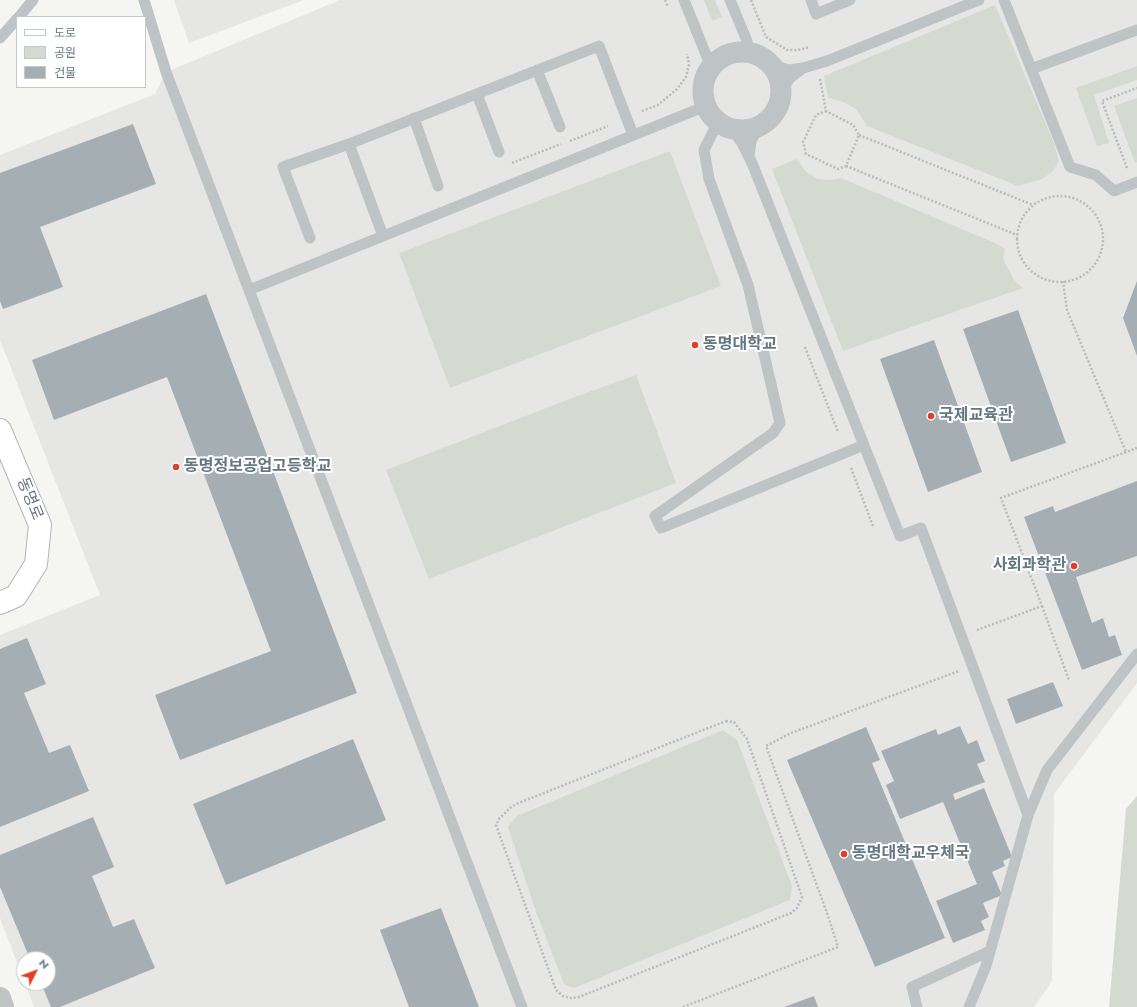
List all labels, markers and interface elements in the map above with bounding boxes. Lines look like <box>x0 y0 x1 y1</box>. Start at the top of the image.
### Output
legend <box>16 16 146 88</box>
text: 도로 <box>54 24 76 42</box>
text: 공원 <box>54 44 76 62</box>
text: 건물 <box>54 64 76 82</box>
place label: 동명대학교 <box>703 335 777 355</box>
marker: 동명대학교 <box>690 340 700 350</box>
place label: 국제교육관 <box>939 406 1013 426</box>
marker: 국제교육관 <box>926 411 936 421</box>
place label: 동명정보공업고등학교 <box>184 457 331 477</box>
marker: 동명정보공업고등학교 <box>171 462 181 472</box>
street label: 동명로 <box>12 475 46 523</box>
place label: 사회과학관 <box>992 556 1066 576</box>
marker: 사회과학관 <box>1069 561 1079 571</box>
place label: 동명대학교우체국 <box>852 844 970 864</box>
marker: 동명대학교우체국 <box>839 849 849 859</box>
north arrow <box>16 951 56 991</box>
text: N <box>35 955 53 972</box>

